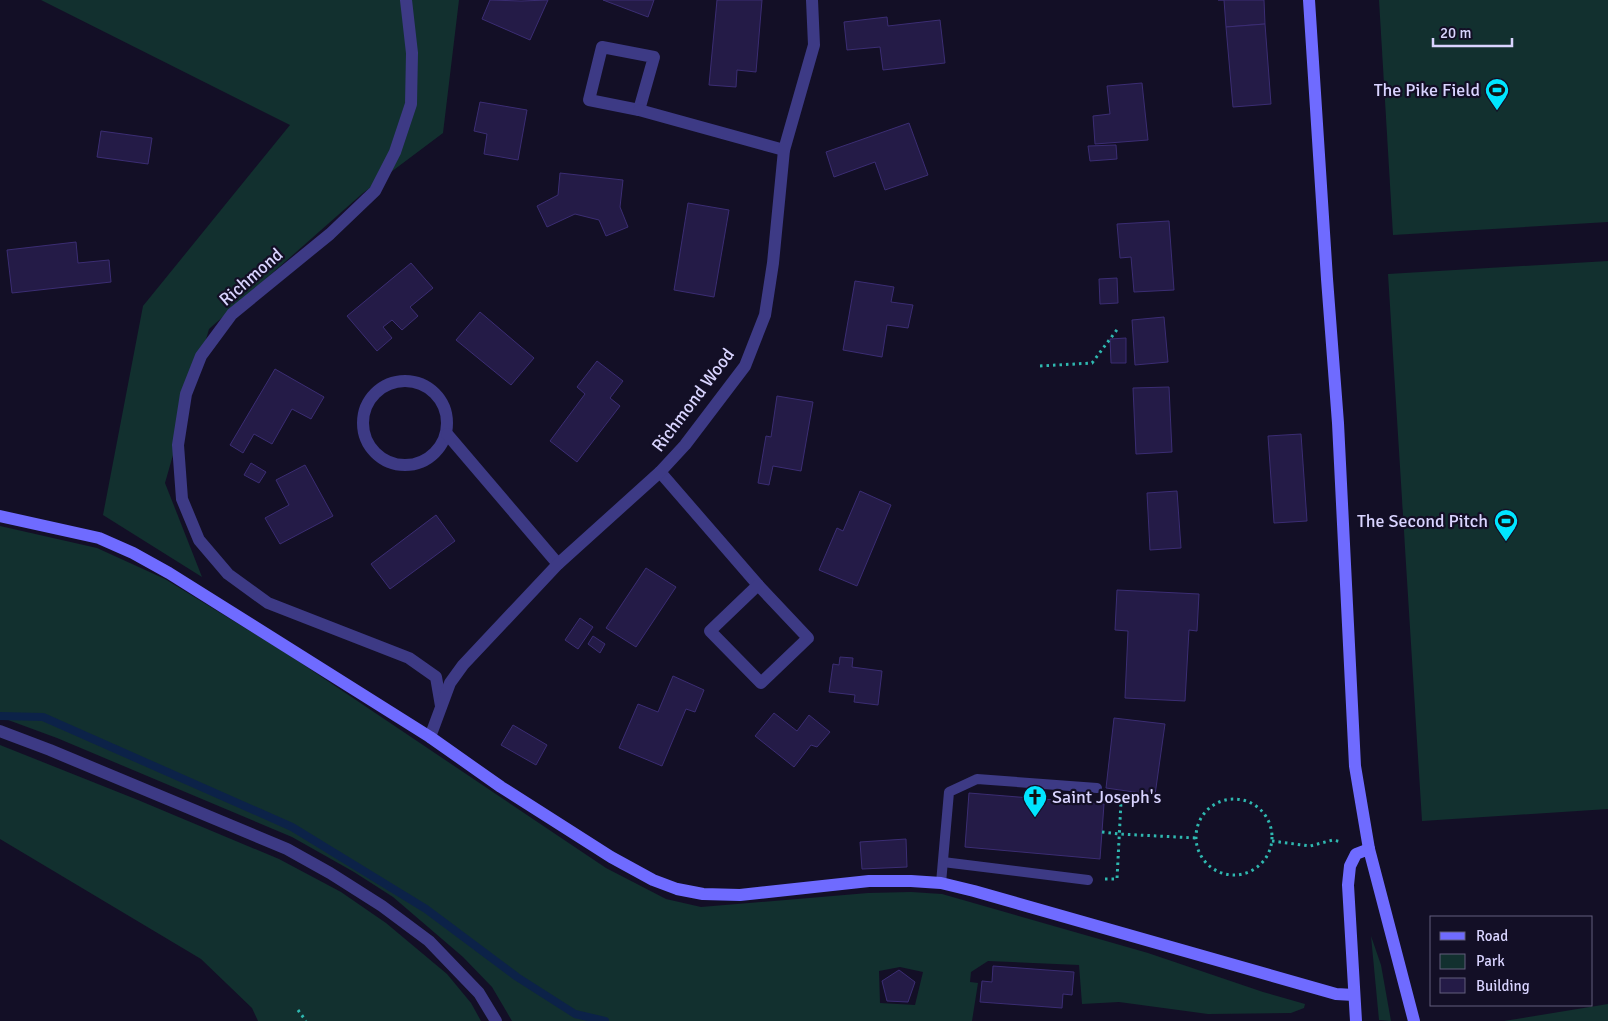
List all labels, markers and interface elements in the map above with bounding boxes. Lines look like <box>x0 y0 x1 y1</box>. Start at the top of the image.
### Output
scale bar <box>1433 15 1512 47</box>
text: 20 m <box>1440 24 1471 42</box>
sports icon: The Pike Field <box>1484 77 1510 111</box>
place label: The Pike Field <box>1374 79 1480 101</box>
street label: Richmond <box>215 243 287 311</box>
street label: Richmond Wood <box>647 344 739 456</box>
sports icon: The Second Pitch <box>1493 508 1519 542</box>
place label: The Second Pitch <box>1357 510 1488 532</box>
church icon: Saint Joseph's <box>1022 784 1048 818</box>
place label: Saint Joseph's <box>1052 786 1161 808</box>
legend <box>1430 916 1593 1006</box>
text: Road <box>1476 927 1508 945</box>
text: Park <box>1476 952 1505 970</box>
text: Building <box>1476 977 1530 995</box>

